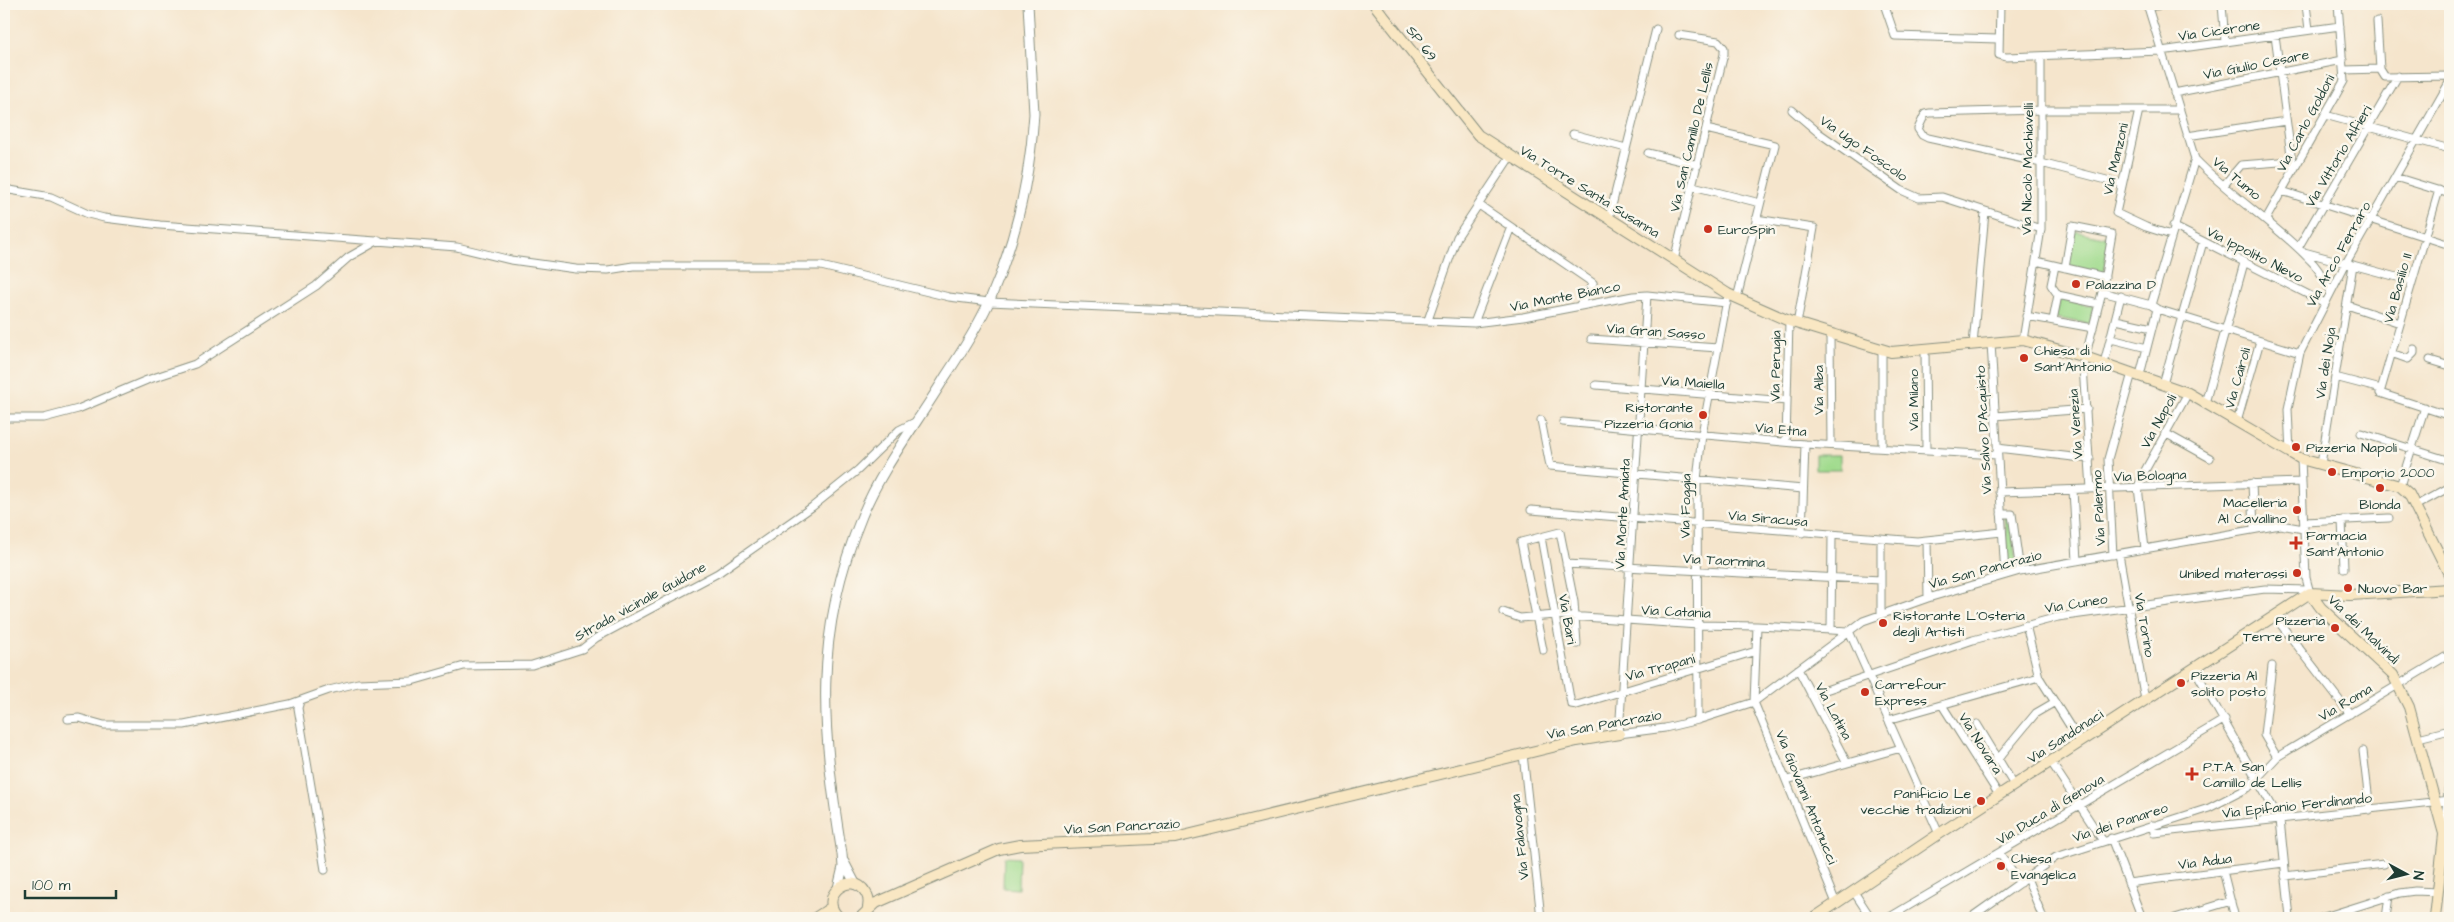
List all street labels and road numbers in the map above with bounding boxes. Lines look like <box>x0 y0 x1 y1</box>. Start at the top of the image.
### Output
street label: Via Cicerone <box>2177 15 2262 47</box>
street label: SP 69 <box>1401 22 1442 66</box>
street label: Via Giulio Cesare <box>2202 45 2311 85</box>
street label: Via San Camillo De Lellis <box>1665 60 1719 214</box>
street label: Via Carlo Goldoni <box>2272 71 2340 176</box>
street label: Via Vittorio Alfieri <box>2300 102 2377 211</box>
street label: Via Nicolò Machiavelli <box>2017 103 2039 235</box>
street label: Via Ugo Foscolo <box>1815 111 1912 187</box>
street label: Via Manzoni <box>2098 121 2134 197</box>
street label: Via Torre Santa Susanna <box>1516 141 1663 243</box>
street label: Via Tumo <box>2208 152 2265 205</box>
street label: Via Arco Ferraro <box>2301 198 2376 311</box>
street label: Via Ippolito Nievo <box>2203 222 2307 288</box>
street label: Via Basilio II <box>2378 251 2417 326</box>
street label: Via Monte Bianco <box>1508 276 1622 317</box>
street label: Via Gran Sasso <box>1606 319 1706 345</box>
street label: Via dei Noja <box>2310 326 2342 400</box>
street label: Via Perugia <box>1765 330 1787 402</box>
street label: Via Cairoli <box>2220 345 2256 411</box>
street label: Via Alba <box>1809 365 1829 415</box>
street label: Via Salvo D'Acquisto <box>1971 365 1997 495</box>
street label: Via Milano <box>1904 369 1924 431</box>
street label: Via Maiella <box>1661 371 1725 395</box>
street label: Via Venezia <box>2064 388 2088 460</box>
street label: Via Napoli <box>2136 391 2182 452</box>
street label: Via Etna <box>1754 418 1808 442</box>
street label: Via Monte Amiata <box>1610 458 1636 570</box>
street label: Via Bologna <box>2113 465 2187 487</box>
street label: Via Palermo <box>2087 469 2111 546</box>
street label: Via Foggia <box>1675 473 1697 539</box>
street label: Via Siracusa <box>1727 506 1808 532</box>
street label: Via San Pancrazio <box>1927 545 2044 595</box>
street label: Via Taormina <box>1682 549 1766 573</box>
street label: Strada vicinale Guidone <box>571 557 710 646</box>
street label: Via Cuneo <box>2043 589 2109 619</box>
street label: Via dei Malvindi <box>2323 590 2404 669</box>
street label: Via Torino <box>2129 591 2160 659</box>
street label: Via Bari <box>1553 593 1581 646</box>
street label: Via Catania <box>1641 600 1711 624</box>
street label: Via Trapani <box>1623 649 1697 687</box>
street label: Via Latina <box>1810 679 1857 744</box>
street label: Via Roma <box>2315 679 2376 727</box>
street label: Via San Pancrazio <box>1545 705 1663 745</box>
street label: Via Sandonaci <box>2024 705 2107 769</box>
street label: Via Novara <box>1953 709 2007 778</box>
street label: Via Giovanni Antonucci <box>1770 727 1842 867</box>
street label: Via Duca di Genova <box>1993 770 2108 850</box>
street label: Via Epifanio Ferdinando <box>2221 788 2373 824</box>
street label: Via Falavogna <box>1506 793 1534 881</box>
street label: Via dei Panareo <box>2070 798 2171 848</box>
street label: Via San Pancrazio <box>1064 814 1181 840</box>
street label: Via Adua <box>2177 849 2233 875</box>

